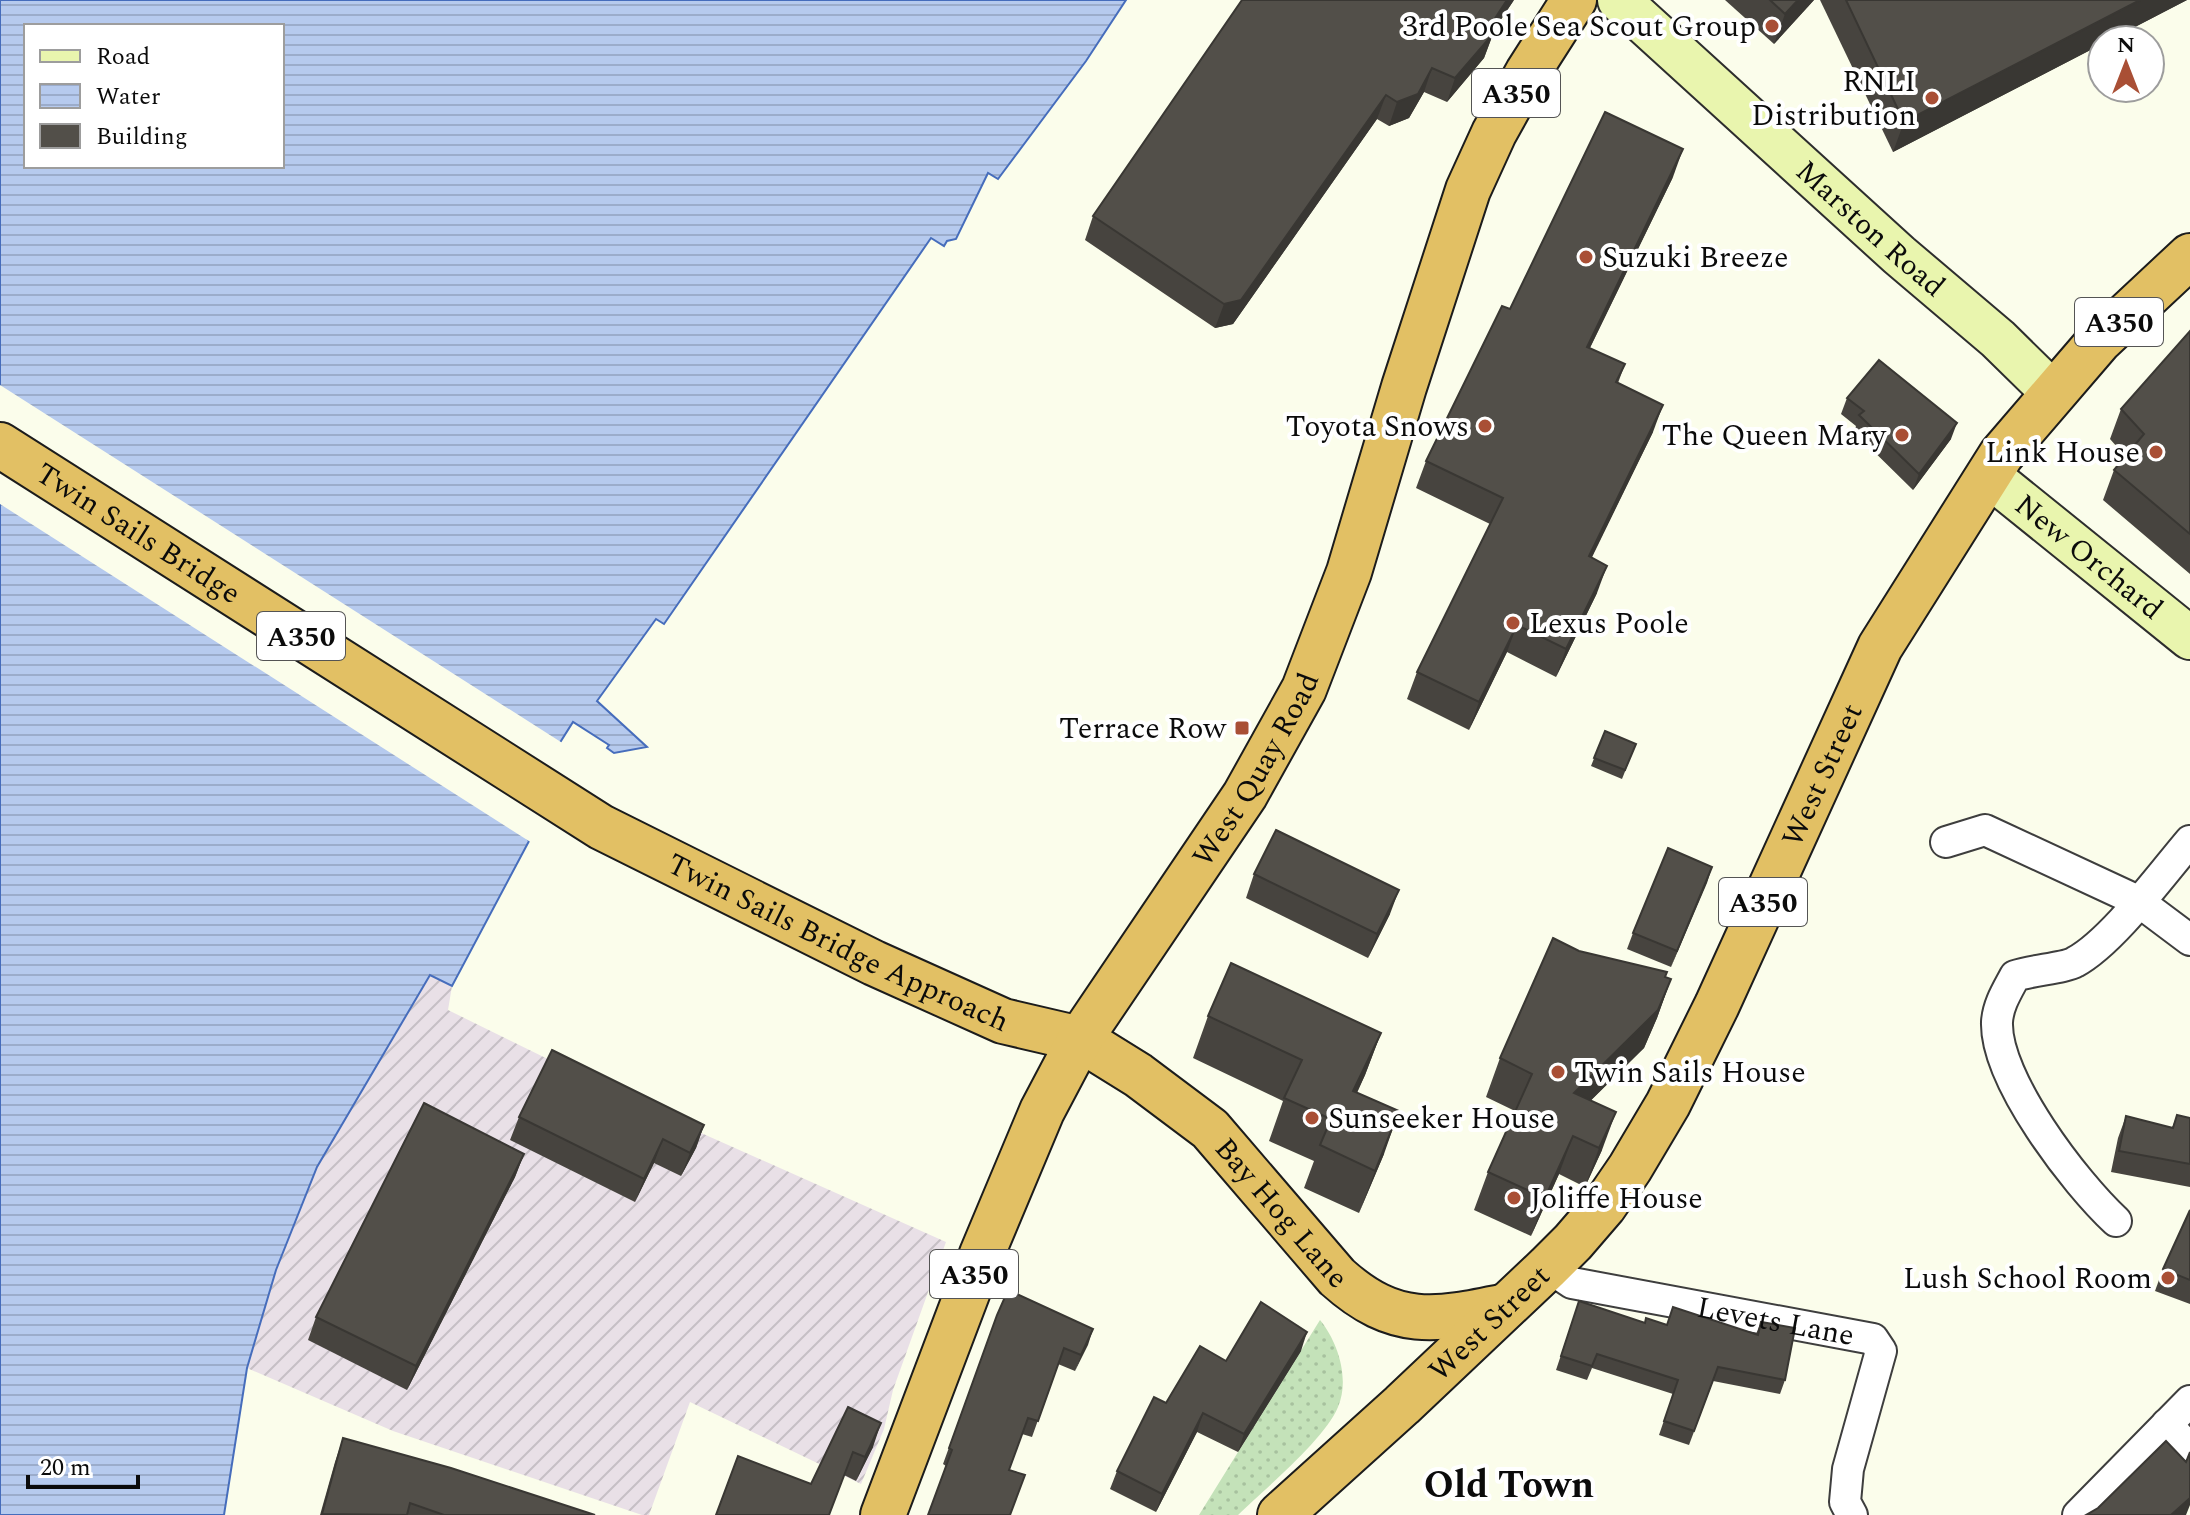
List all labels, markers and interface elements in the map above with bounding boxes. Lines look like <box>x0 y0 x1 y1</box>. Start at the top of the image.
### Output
place label: 3rd Poole Sea Scout Group <box>1402 4 1756 50</box>
marker: 3rd Poole Sea Scout Group <box>1763 17 1781 35</box>
legend <box>24 24 284 168</box>
north arrow <box>2086 24 2166 104</box>
text: N <box>2117 29 2135 62</box>
text: Road <box>96 39 150 75</box>
place label: RNLI Distribution <box>1751 59 1916 139</box>
road number: A350 <box>1472 69 1560 117</box>
text: Water <box>96 79 160 115</box>
marker: RNLI Distribution <box>1923 89 1941 107</box>
text: Building <box>96 119 188 155</box>
street label: Marston Road <box>1785 150 1955 309</box>
place label: Suzuki Breeze <box>1602 235 1788 281</box>
marker: Suzuki Breeze <box>1577 248 1595 266</box>
road number: A350 <box>2075 298 2163 346</box>
place label: Toyota Snows <box>1286 404 1469 450</box>
place label: The Queen Mary <box>1662 413 1888 459</box>
marker: Toyota Snows <box>1476 417 1494 435</box>
marker: The Queen Mary <box>1893 426 1911 444</box>
place label: Link House <box>1985 430 2140 476</box>
marker: Link House <box>2147 443 2165 461</box>
street label: Twin Sails Bridge <box>26 451 250 616</box>
street label: New Orchard <box>2004 483 2173 632</box>
place label: Lexus Poole <box>1529 601 1689 647</box>
road number: A350 <box>257 612 345 660</box>
marker: Lexus Poole <box>1504 614 1522 632</box>
street label: West Quay Road <box>1181 666 1332 876</box>
street label: West Street <box>1770 696 1875 854</box>
place label: Terrace Row <box>1059 706 1227 752</box>
marker: Terrace Row <box>1233 719 1251 737</box>
street label: Twin Sails Bridge Approach <box>659 842 1016 1045</box>
road number: A350 <box>1719 878 1807 926</box>
place label: Twin Sails House <box>1574 1050 1806 1096</box>
marker: Twin Sails House <box>1549 1063 1567 1081</box>
place label: Sunseeker House <box>1328 1096 1555 1142</box>
marker: Sunseeker House <box>1303 1109 1321 1127</box>
street label: Bay Hog Lane <box>1203 1128 1358 1300</box>
place label: Joliffe House <box>1530 1176 1703 1222</box>
marker: Joliffe House <box>1505 1189 1523 1207</box>
road number: A350 <box>930 1250 1018 1298</box>
street label: West Street <box>1418 1254 1561 1393</box>
place label: Lush School Room <box>1903 1256 2152 1302</box>
marker: Lush School Room <box>2159 1269 2177 1287</box>
street label: Levets Lane <box>1693 1285 1858 1359</box>
scale bar <box>28 1439 138 1489</box>
text: 20 m <box>40 1450 91 1486</box>
district label: Old Town <box>1424 1457 1594 1515</box>

